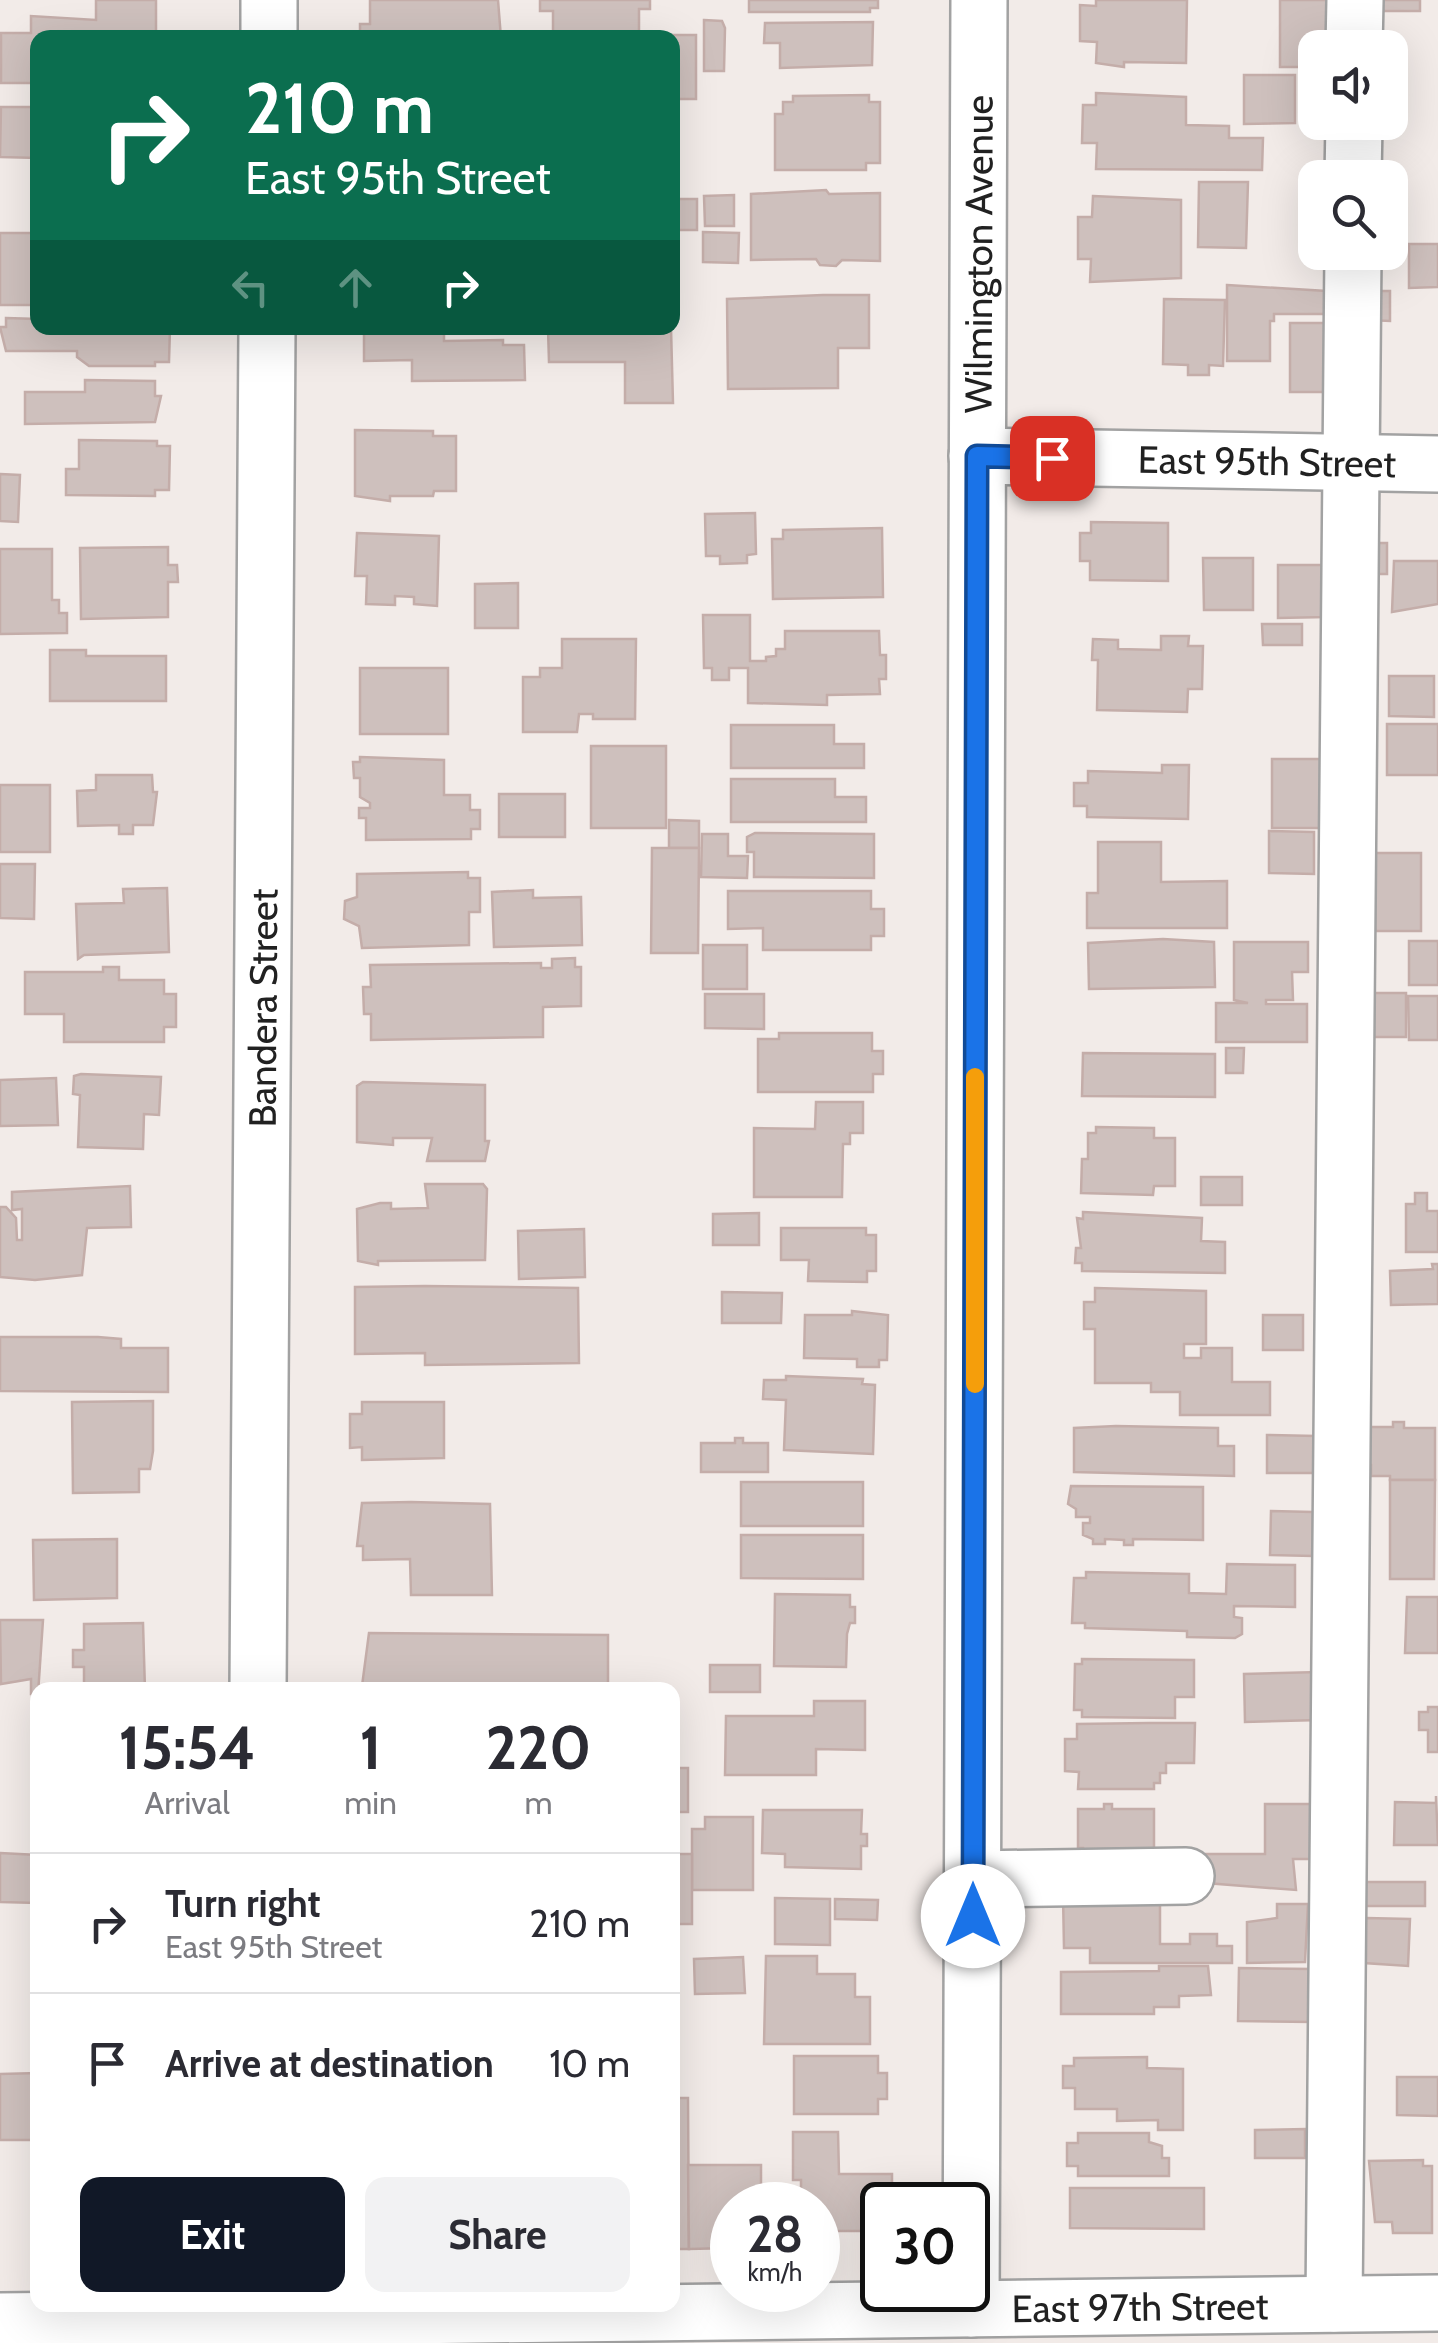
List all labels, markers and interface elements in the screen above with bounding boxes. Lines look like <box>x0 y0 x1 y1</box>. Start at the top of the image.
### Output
map controls <box>1298 30 1408 270</box>
button: sound <box>1298 30 1408 140</box>
text: 210 m <box>245 65 434 151</box>
icon: right <box>80 70 210 200</box>
street label: Wilmington Avenue <box>954 95 1002 413</box>
text: East 95th Street <box>245 151 551 205</box>
button: search <box>1298 160 1408 270</box>
icon: left <box>223 260 278 315</box>
icon: ahead <box>328 260 383 315</box>
icon: right <box>433 260 488 315</box>
pin <box>1010 416 1095 501</box>
icon: arrive <box>1025 431 1080 486</box>
street label: East 95th Street <box>1137 435 1397 487</box>
street label: Bandera Street <box>238 888 287 1128</box>
text: 15:54 <box>119 1711 256 1784</box>
text: 1 <box>360 1711 382 1784</box>
text: 220 <box>486 1711 591 1784</box>
text: Arrival <box>145 1783 230 1822</box>
text: min <box>344 1783 397 1822</box>
text: m <box>524 1783 553 1822</box>
position arrow <box>921 1864 1025 1968</box>
text: Turn right <box>165 1880 321 1927</box>
icon: right <box>80 1896 135 1951</box>
text: 210 m <box>529 1900 630 1947</box>
text: East 95th Street <box>165 1927 382 1966</box>
icon: arrive <box>80 2036 135 2091</box>
text: Arrive at destination <box>165 2040 494 2087</box>
text: 10 m <box>549 2040 630 2087</box>
button: Exit <box>80 2177 345 2292</box>
button: Share <box>365 2177 630 2292</box>
speed limit sign: 30 <box>860 2182 990 2312</box>
text: 28 <box>747 2204 803 2265</box>
text: km/h <box>748 2257 802 2287</box>
street label: East 97th Street <box>1011 2282 1269 2332</box>

